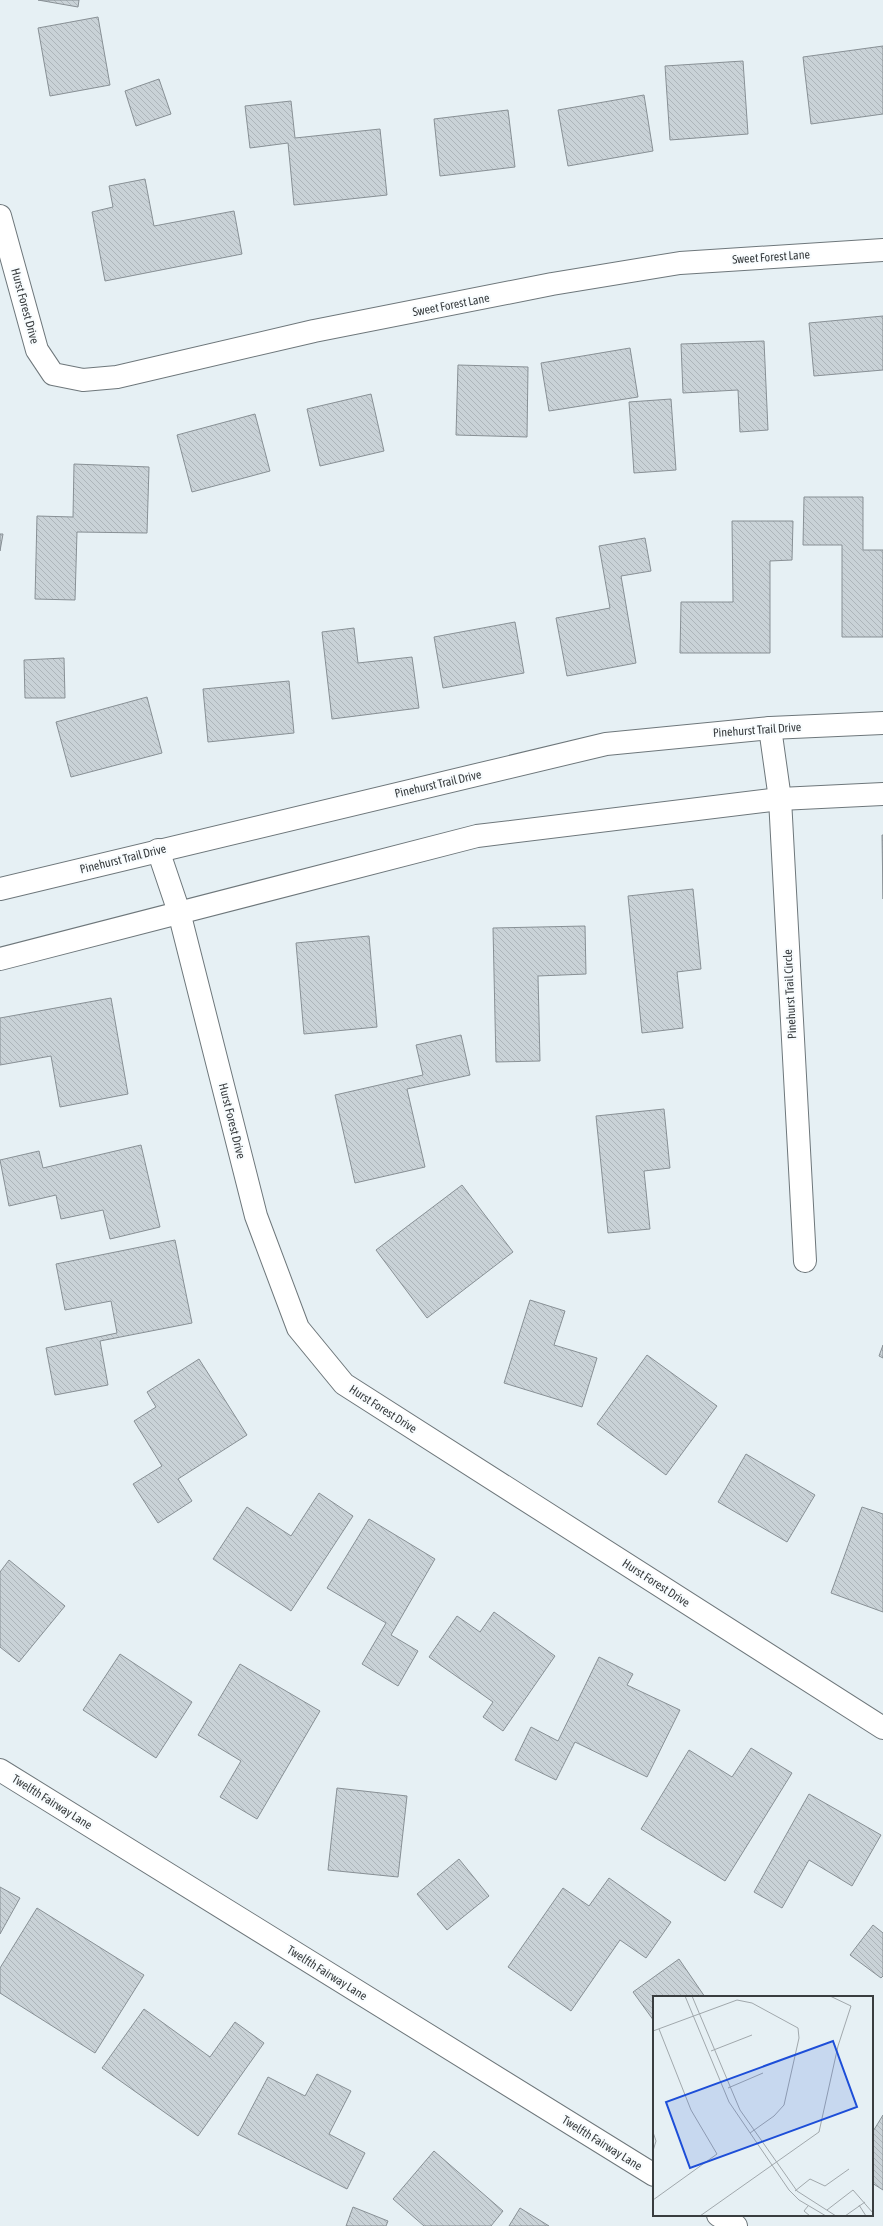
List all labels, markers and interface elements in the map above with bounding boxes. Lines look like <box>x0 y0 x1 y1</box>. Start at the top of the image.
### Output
street label: Sweet Forest Lane <box>732 247 810 267</box>
street label: Hurst Forest Drive <box>8 267 42 345</box>
street label: Sweet Forest Lane <box>411 291 491 319</box>
street label: Pinehurst Trail Drive <box>712 720 802 740</box>
street label: Pinehurst Trail Drive <box>393 767 483 801</box>
street label: Pinehurst Trail Drive <box>78 842 168 876</box>
street label: Pinehurst Trail Circle <box>781 949 799 1039</box>
street label: Hurst Forest Drive <box>216 1082 248 1160</box>
street label: Hurst Forest Drive <box>347 1382 419 1436</box>
street label: Hurst Forest Drive <box>620 1556 692 1610</box>
street label: Twelfth Fairway Lane <box>9 1772 95 1832</box>
street label: Twelfth Fairway Lane <box>284 1943 370 2003</box>
inset map <box>653 1996 873 2216</box>
street label: Twelfth Fairway Lane <box>559 2113 645 2173</box>

